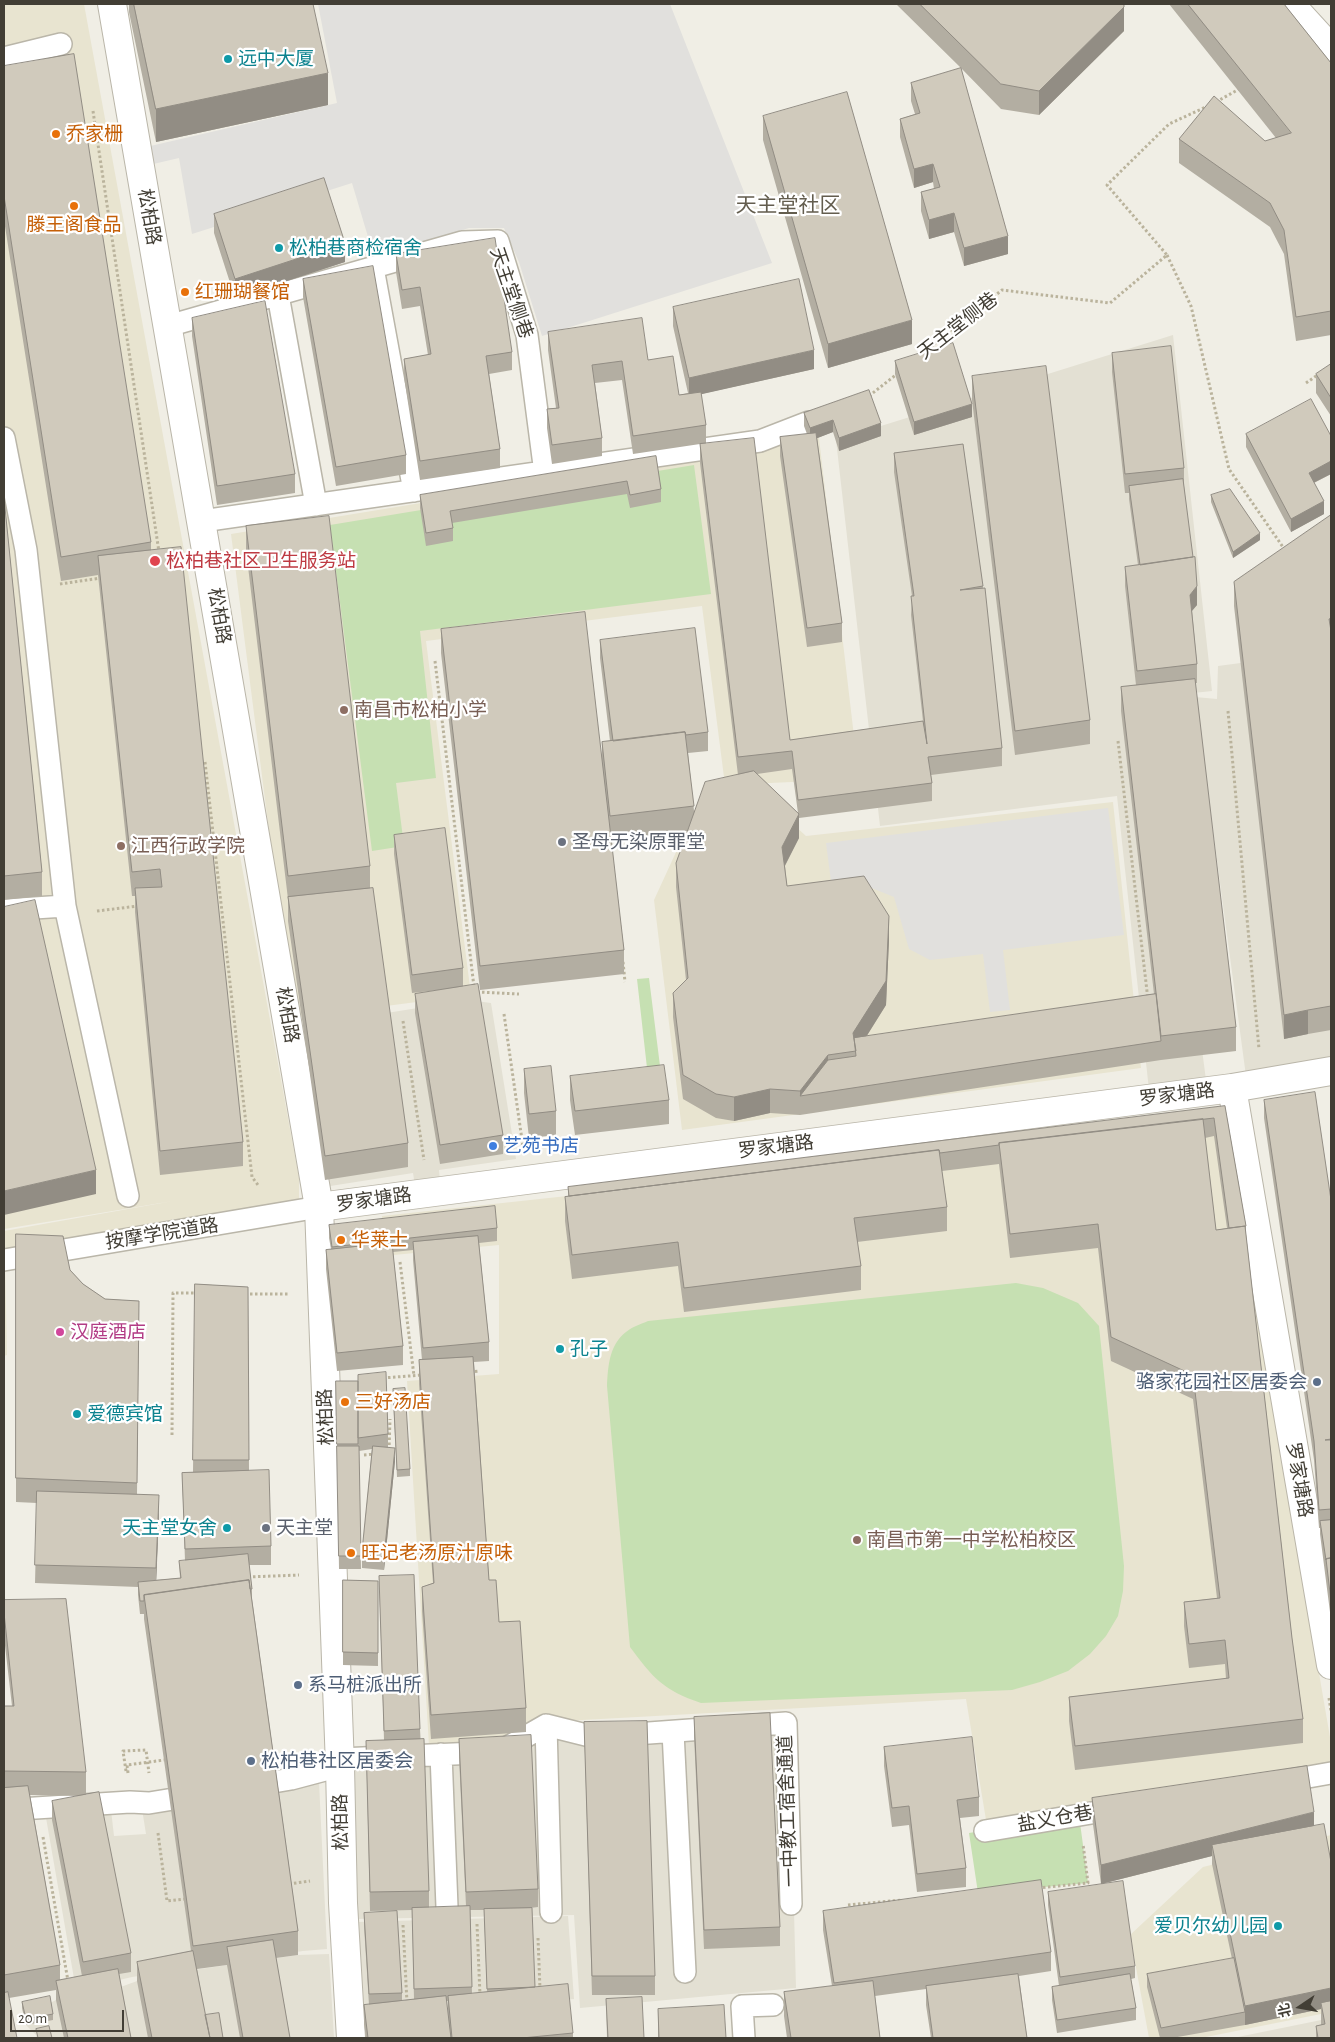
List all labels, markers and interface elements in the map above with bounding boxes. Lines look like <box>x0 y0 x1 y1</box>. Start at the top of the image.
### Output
place label: 远中大厦 <box>238 48 314 70</box>
marker: 远中大厦 <box>222 53 234 65</box>
place label: 乔家栅 <box>66 123 123 145</box>
marker: 乔家栅 <box>50 128 62 140</box>
street label: 松柏路 <box>133 187 165 247</box>
district label: 天主堂社区 <box>736 193 840 219</box>
marker: 滕王阁食品 <box>68 200 80 212</box>
place label: 滕王阁食品 <box>27 214 121 236</box>
place label: 松柏巷商检宿舍 <box>289 237 422 259</box>
marker: 松柏巷商检宿舍 <box>273 242 285 254</box>
street label: 天主堂侧巷 <box>485 244 537 342</box>
place label: 红珊瑚餐馆 <box>195 281 290 303</box>
marker: 红珊瑚餐馆 <box>179 286 191 298</box>
street label: 天主堂侧巷 <box>914 288 1002 364</box>
place label: 松柏巷社区卫生服务站 <box>166 550 356 572</box>
marker: 松柏巷社区卫生服务站 <box>148 554 162 568</box>
street label: 松柏路 <box>203 586 235 646</box>
place label: 南昌市松柏小学 <box>354 699 487 721</box>
marker: 南昌市松柏小学 <box>338 704 350 716</box>
place label: 圣母无染原罪堂 <box>572 831 705 853</box>
place label: 江西行政学院 <box>131 835 245 857</box>
marker: 圣母无染原罪堂 <box>556 836 568 848</box>
marker: 江西行政学院 <box>115 840 127 852</box>
street label: 松柏路 <box>271 985 303 1045</box>
street label: 罗家塘路 <box>1138 1079 1216 1111</box>
street label: 罗家塘路 <box>737 1131 815 1163</box>
place label: 艺苑书店 <box>503 1135 579 1157</box>
marker: 艺苑书店 <box>487 1140 499 1152</box>
street label: 罗家塘路 <box>335 1183 413 1217</box>
street label: 按摩学院道路 <box>104 1214 220 1254</box>
place label: 华莱士 <box>351 1229 408 1251</box>
marker: 华莱士 <box>335 1234 347 1246</box>
place label: 汉庭酒店 <box>70 1321 146 1343</box>
marker: 汉庭酒店 <box>54 1326 66 1338</box>
place label: 孔子 <box>570 1338 608 1360</box>
marker: 孔子 <box>554 1343 566 1355</box>
place label: 骆家花园社区居委会 <box>1136 1371 1307 1393</box>
marker: 骆家花园社区居委会 <box>1311 1376 1323 1388</box>
street label: 松柏路 <box>314 1388 338 1446</box>
place label: 三好汤店 <box>355 1391 431 1413</box>
marker: 三好汤店 <box>339 1396 351 1408</box>
place label: 爱德宾馆 <box>87 1403 163 1425</box>
marker: 爱德宾馆 <box>71 1408 83 1420</box>
street label: 罗家塘路 <box>1281 1441 1317 1519</box>
place label: 天主堂女舍 <box>122 1517 217 1539</box>
place label: 天主堂 <box>276 1517 333 1539</box>
marker: 天主堂女舍 <box>221 1522 233 1534</box>
marker: 天主堂 <box>260 1522 272 1534</box>
place label: 南昌市第一中学松柏校区 <box>867 1529 1076 1551</box>
marker: 南昌市第一中学松柏校区 <box>851 1534 863 1546</box>
place label: 旺记老汤原汁原味 <box>361 1542 513 1564</box>
marker: 旺记老汤原汁原味 <box>345 1547 357 1559</box>
place label: 系马桩派出所 <box>308 1674 422 1696</box>
marker: 系马桩派出所 <box>292 1679 304 1691</box>
street label: 一中教工宿舍通道 <box>774 1735 802 1887</box>
place label: 松柏巷社区居委会 <box>261 1750 413 1772</box>
marker: 松柏巷社区居委会 <box>245 1755 257 1767</box>
street label: 松柏路 <box>329 1793 353 1851</box>
street label: 盐义仓巷 <box>1016 1801 1094 1837</box>
place label: 爱贝尔幼儿园 <box>1154 1915 1268 1937</box>
marker: 爱贝尔幼儿园 <box>1272 1920 1284 1932</box>
north arrow <box>1275 1982 1325 2032</box>
scale bar <box>12 2000 126 2032</box>
text: 北 <box>1277 2002 1294 2018</box>
text: 20 m <box>18 2011 47 2026</box>

